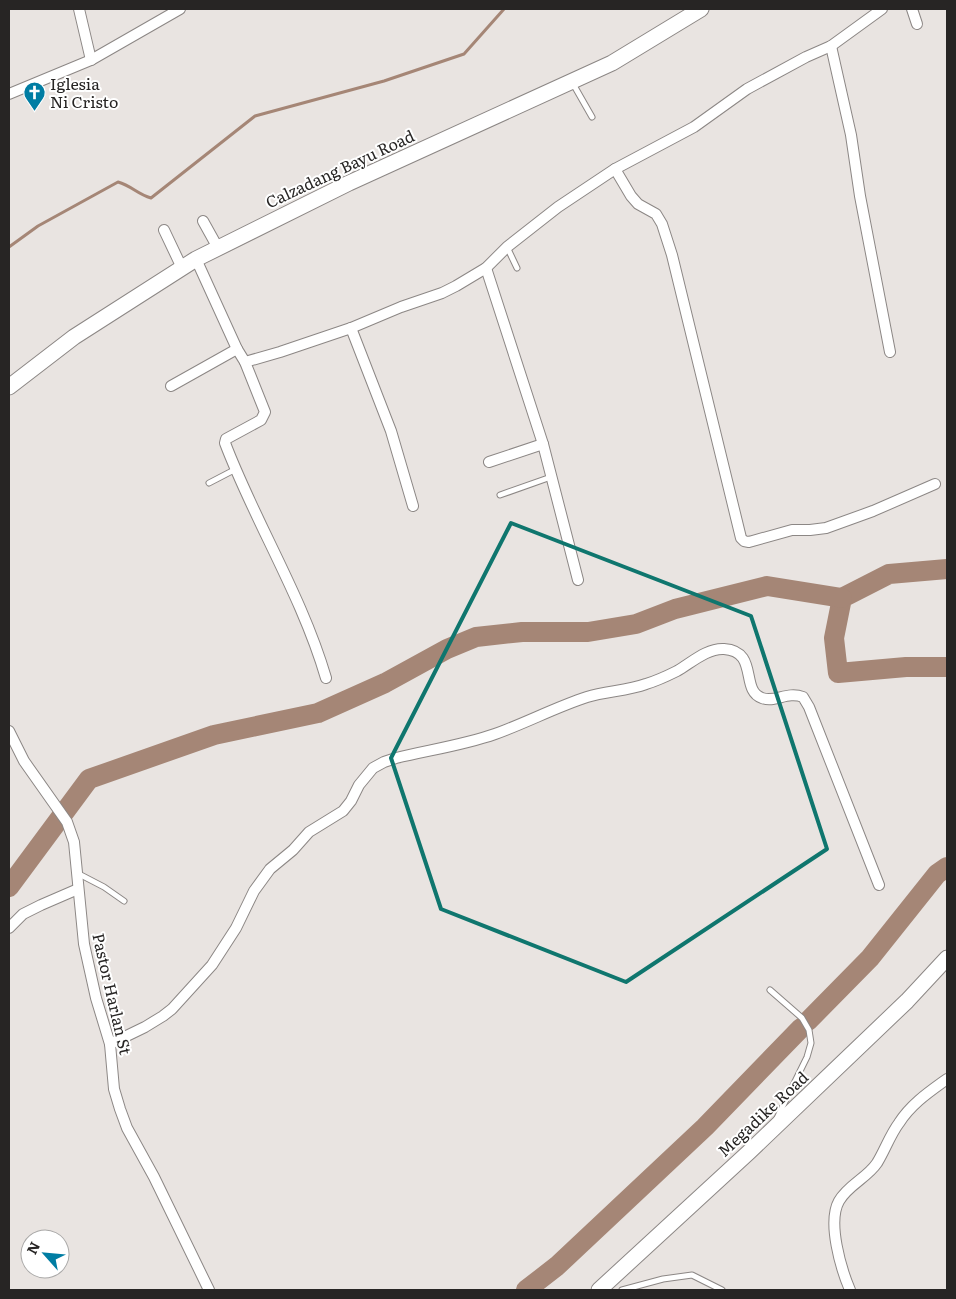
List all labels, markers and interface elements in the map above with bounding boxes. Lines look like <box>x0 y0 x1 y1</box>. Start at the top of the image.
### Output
place label: Iglesia Ni Cristo <box>50 71 118 113</box>
church icon: Iglesia Ni Cristo <box>22 81 46 112</box>
street label: Calzadang Bayu Road <box>261 123 418 213</box>
street label: Pastor Harlan St <box>87 931 139 1057</box>
street label: Megadike Road <box>712 1065 813 1162</box>
north arrow <box>20 1229 70 1279</box>
text: N <box>21 1238 44 1257</box>

